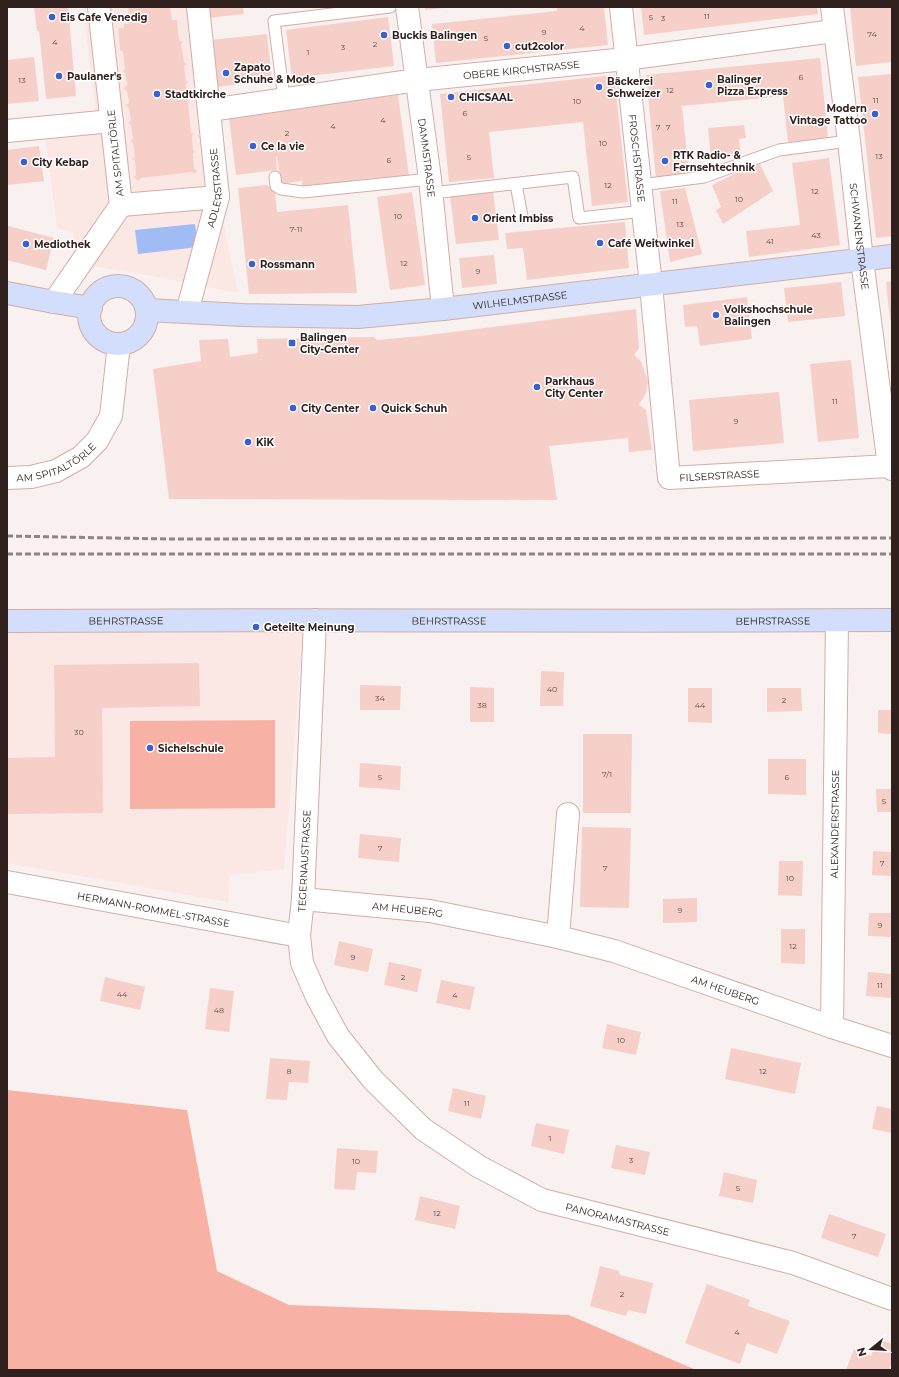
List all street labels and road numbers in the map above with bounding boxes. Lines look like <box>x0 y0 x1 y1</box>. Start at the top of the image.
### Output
street label: OBERE KIRCHSTRASSE <box>462 58 581 82</box>
street label: AM SPITALTÖRLE <box>104 109 127 197</box>
street label: FROSCHSTRASSE <box>626 113 648 203</box>
street label: DAMMSTRASSE <box>415 117 438 198</box>
street label: ADLERSTRASSE <box>204 147 225 229</box>
street label: SCHWANENSTRASSE <box>847 182 872 291</box>
street label: WILHELMSTRASSE <box>472 288 568 312</box>
street label: AM SPITALTÖRLE <box>16 440 99 485</box>
street label: FILSERSTRASSE <box>679 467 760 484</box>
street label: BEHRSTRASSE <box>89 614 164 628</box>
street label: BEHRSTRASSE <box>412 614 487 628</box>
street label: BEHRSTRASSE <box>736 614 811 628</box>
street label: ALEXANDERSTRASSE <box>828 769 842 878</box>
street label: TEGERNAUSTRASSE <box>295 809 314 912</box>
street label: HERMANN-ROMMEL-STRASSE <box>76 889 231 930</box>
street label: AM HEUBERG <box>371 900 444 920</box>
street label: AM HEUBERG <box>690 972 761 1008</box>
street label: PANORAMASTRASSE <box>564 1200 671 1239</box>

